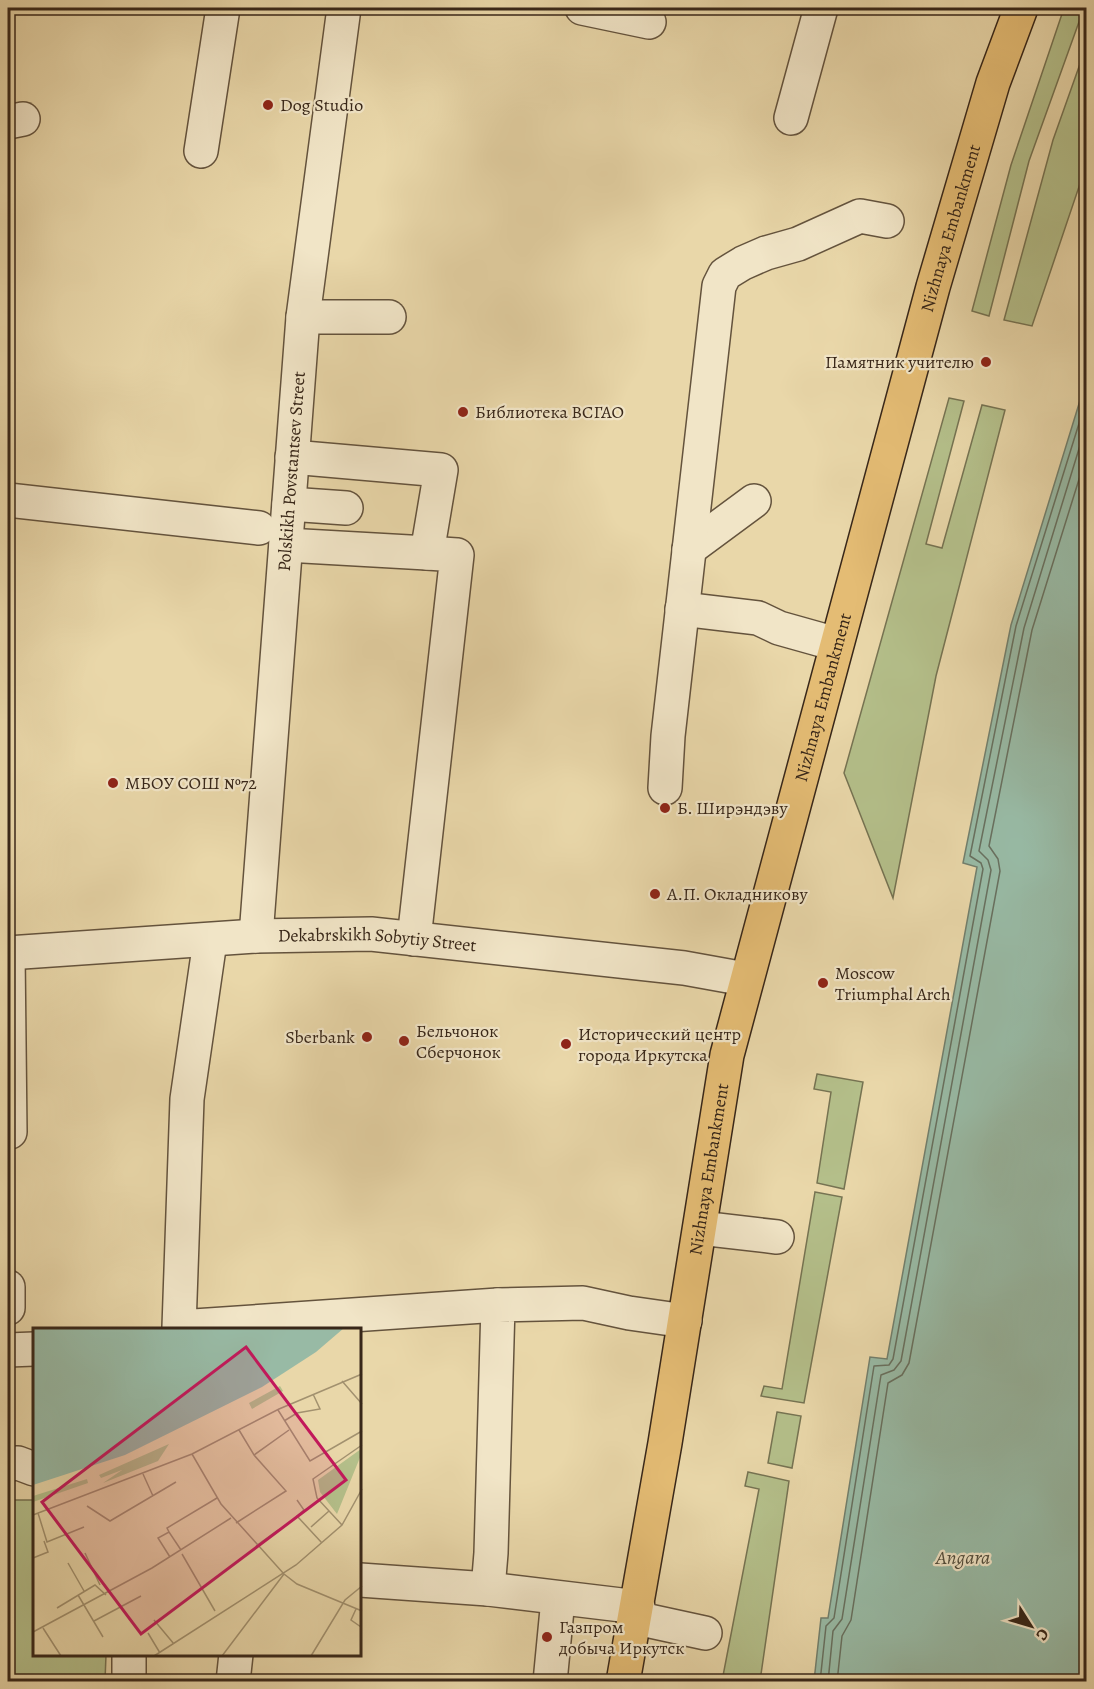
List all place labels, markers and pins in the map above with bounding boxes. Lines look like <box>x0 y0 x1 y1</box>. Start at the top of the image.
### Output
place label: Dog Studio <box>280 93 363 117</box>
marker: Dog Studio <box>261 98 275 112</box>
place label: Памятник учителю <box>825 350 974 374</box>
marker: Памятник учителю <box>979 355 993 369</box>
place label: Библиотека ВСГАО <box>475 400 624 424</box>
marker: Библиотека ВСГАО <box>456 405 470 419</box>
place label: МБОУ СОШ №72 <box>125 771 257 795</box>
marker: МБОУ СОШ №72 <box>106 776 120 790</box>
place label: Б. Ширэндэву <box>677 796 788 820</box>
marker: Б. Ширэндэву <box>658 801 672 815</box>
place label: А.П. Окладникову <box>666 882 808 906</box>
marker: А.П. Окладникову <box>648 887 662 901</box>
place label: Moscow Triumphal Arch <box>835 961 951 1006</box>
marker: Moscow Triumphal Arch <box>816 976 830 990</box>
place label: Бельчонок Сберчонок <box>416 1019 501 1064</box>
place label: Исторический центр города Иркутска <box>578 1022 741 1067</box>
place label: Sberbank <box>285 1025 355 1049</box>
marker: Sberbank <box>360 1030 374 1044</box>
marker: Бельчонок Сберчонок <box>397 1034 411 1048</box>
marker: Исторический центр города Иркутска <box>559 1037 573 1051</box>
place label: Газпром добыча Иркутск <box>558 1615 685 1660</box>
marker: Газпром добыча Иркутск <box>540 1630 554 1644</box>

